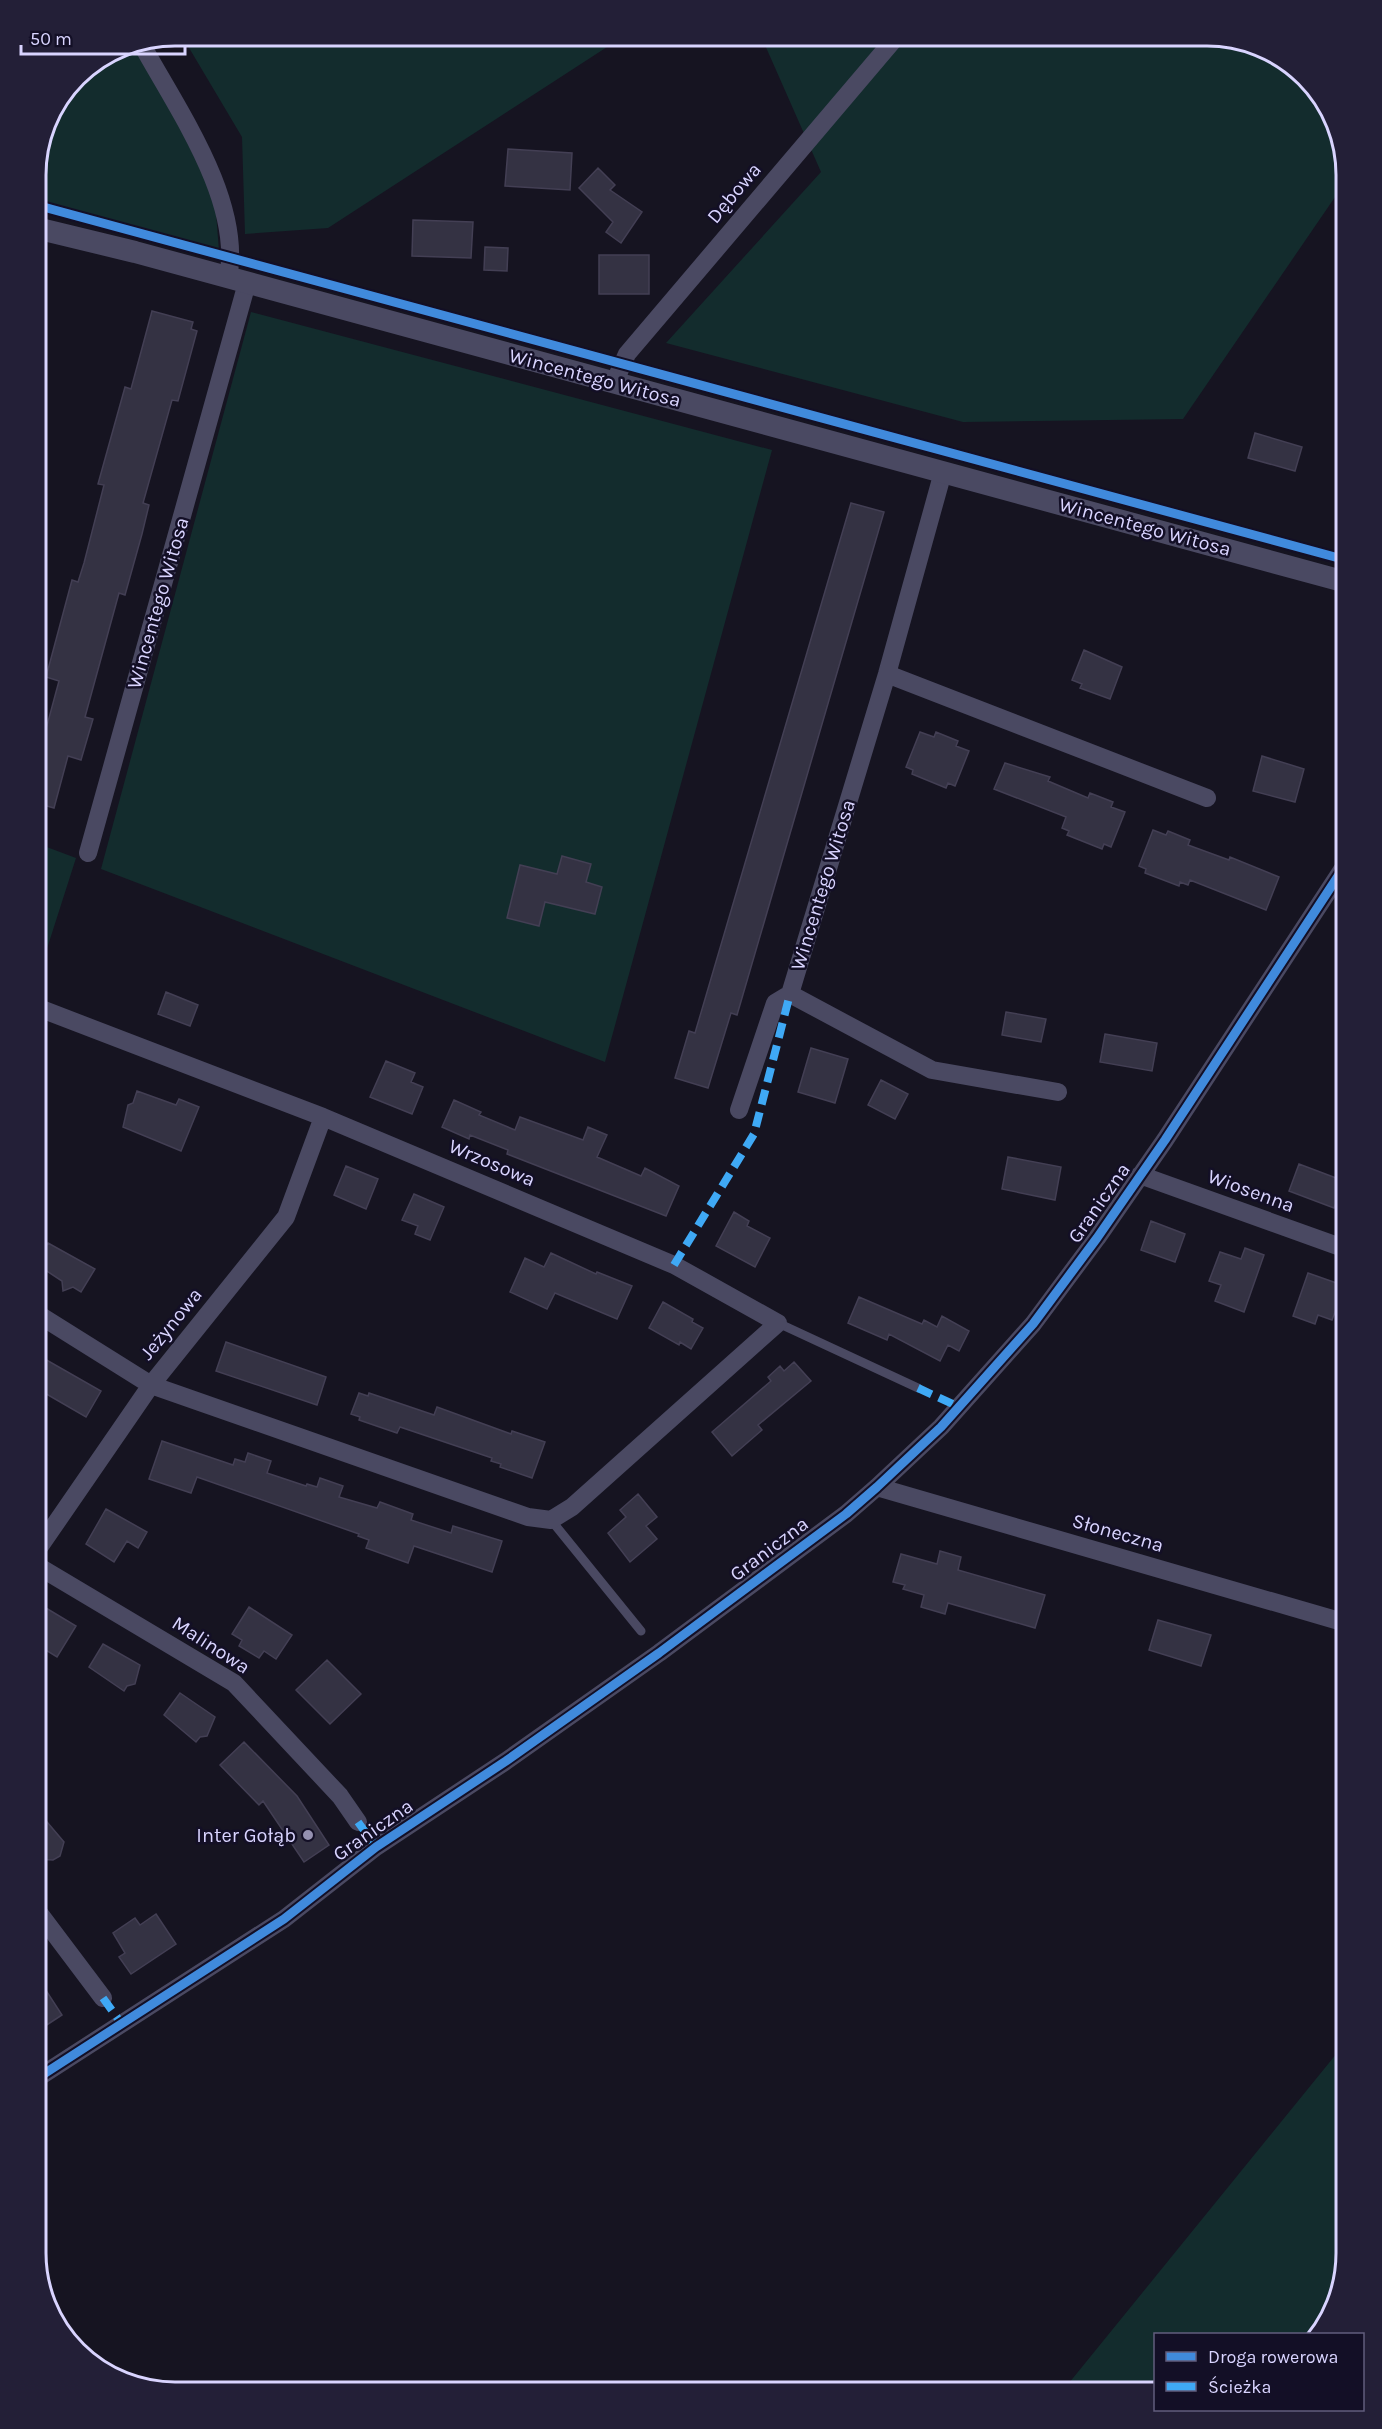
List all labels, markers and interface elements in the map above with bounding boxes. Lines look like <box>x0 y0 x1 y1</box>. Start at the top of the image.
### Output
scale bar <box>21 18 184 56</box>
text: 50 m <box>30 28 72 50</box>
street label: Dębowa <box>702 158 766 228</box>
street label: Wincentego Witosa <box>506 344 684 412</box>
street label: Wincentego Witosa <box>1056 493 1234 561</box>
street label: Wincentego Witosa <box>123 515 193 691</box>
street label: Wincentego Witosa <box>786 797 860 973</box>
street label: Wrzosowa <box>445 1134 539 1192</box>
street label: Graniczna <box>1063 1159 1135 1247</box>
street label: Wiosenna <box>1204 1165 1298 1217</box>
street label: Jeżynowa <box>135 1283 207 1365</box>
street label: Słoneczna <box>1070 1509 1166 1557</box>
street label: Graniczna <box>725 1512 813 1586</box>
street label: Malinowa <box>168 1611 254 1679</box>
street label: Graniczna <box>329 1794 417 1866</box>
place label: Inter Gołąb <box>196 1824 296 1847</box>
marker: Inter Gołąb <box>301 1828 315 1842</box>
legend <box>1154 2333 1364 2411</box>
text: Droga rowerowa <box>1208 2346 1339 2368</box>
text: Ścieżka <box>1208 2375 1271 2398</box>

